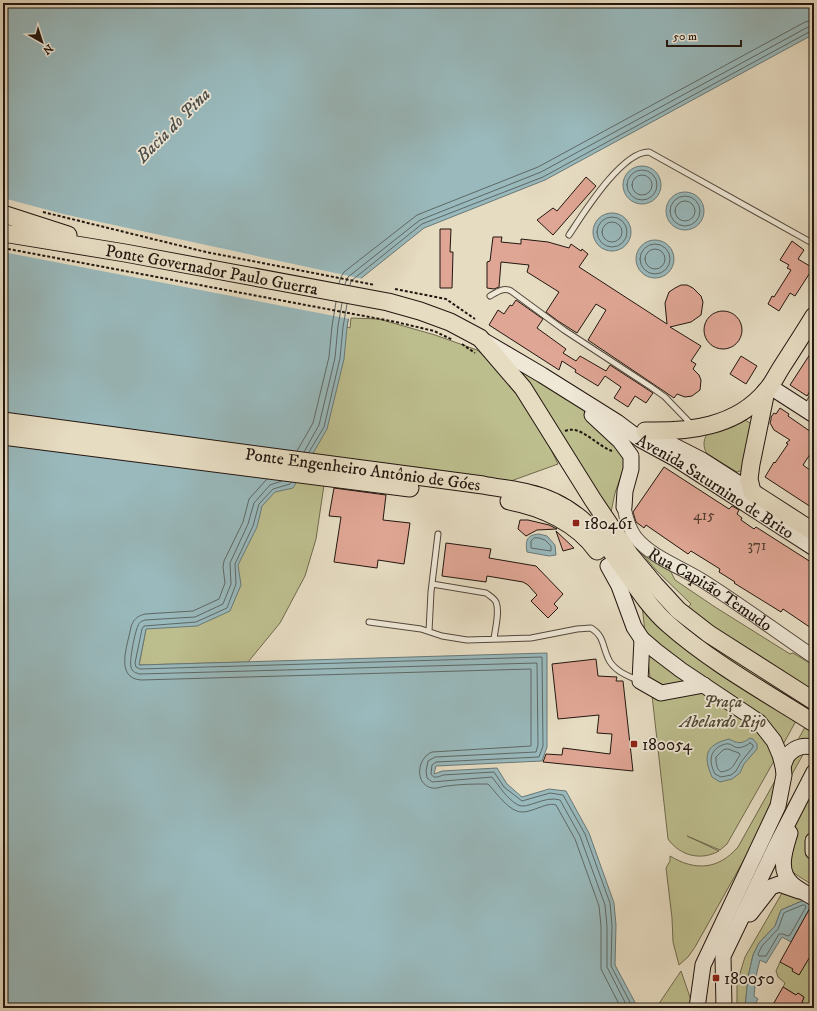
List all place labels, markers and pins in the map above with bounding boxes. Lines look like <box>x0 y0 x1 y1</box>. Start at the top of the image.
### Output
place label: 180461 <box>584 513 633 535</box>
marker: 180461 <box>571 518 581 528</box>
place label: 180054 <box>642 734 694 756</box>
marker: 180054 <box>629 739 639 749</box>
place label: 180050 <box>724 968 775 990</box>
marker: 180050 <box>711 973 721 983</box>

